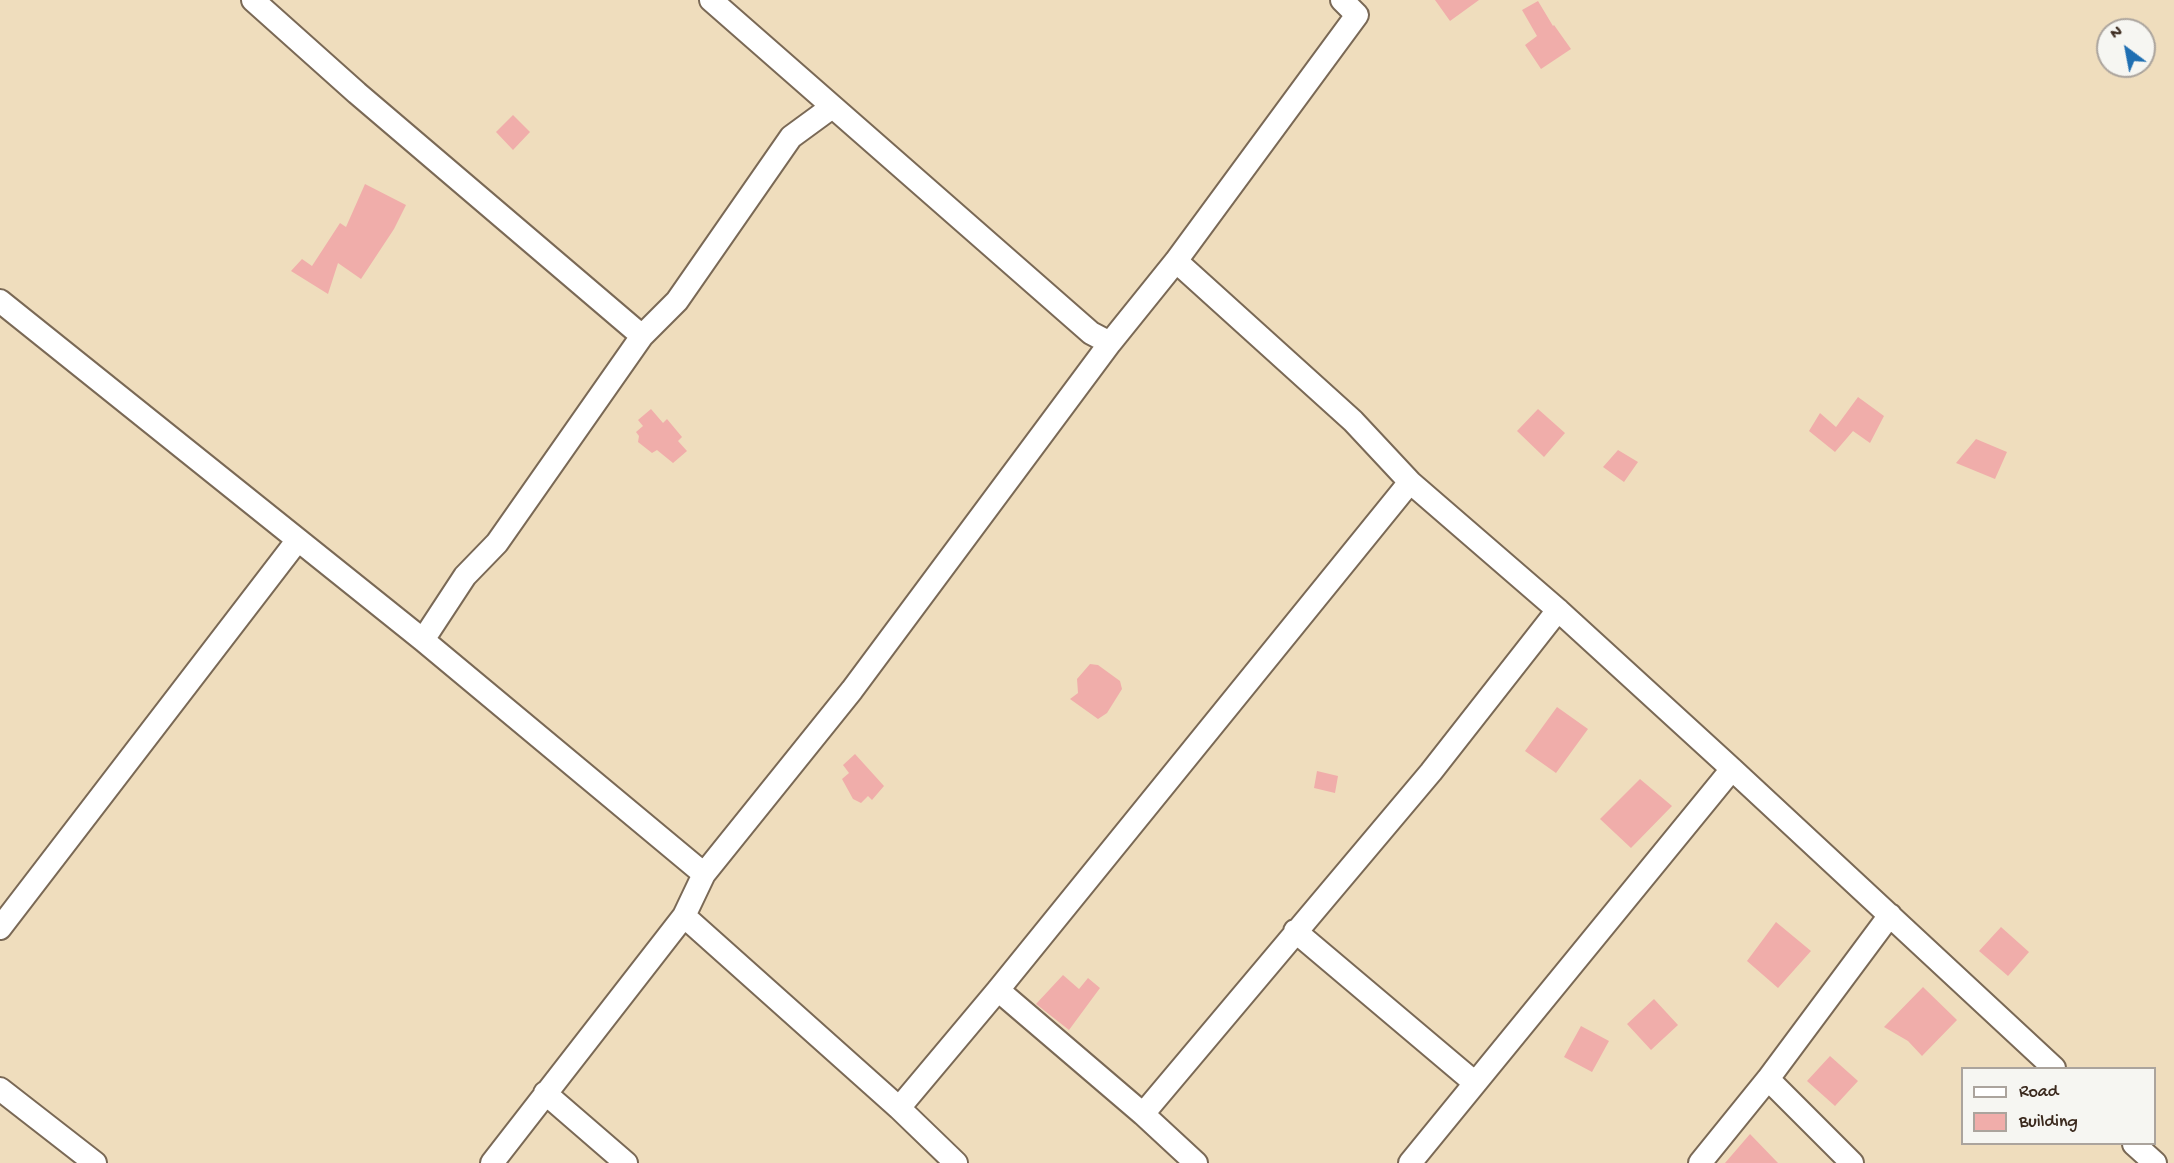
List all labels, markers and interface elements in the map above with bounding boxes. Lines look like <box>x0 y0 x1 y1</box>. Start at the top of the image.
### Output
north arrow <box>2096 18 2156 78</box>
text: N <box>2108 23 2127 45</box>
legend <box>1961 1067 2156 1145</box>
text: Road <box>2019 1082 2058 1103</box>
text: Building <box>2019 1112 2078 1133</box>

